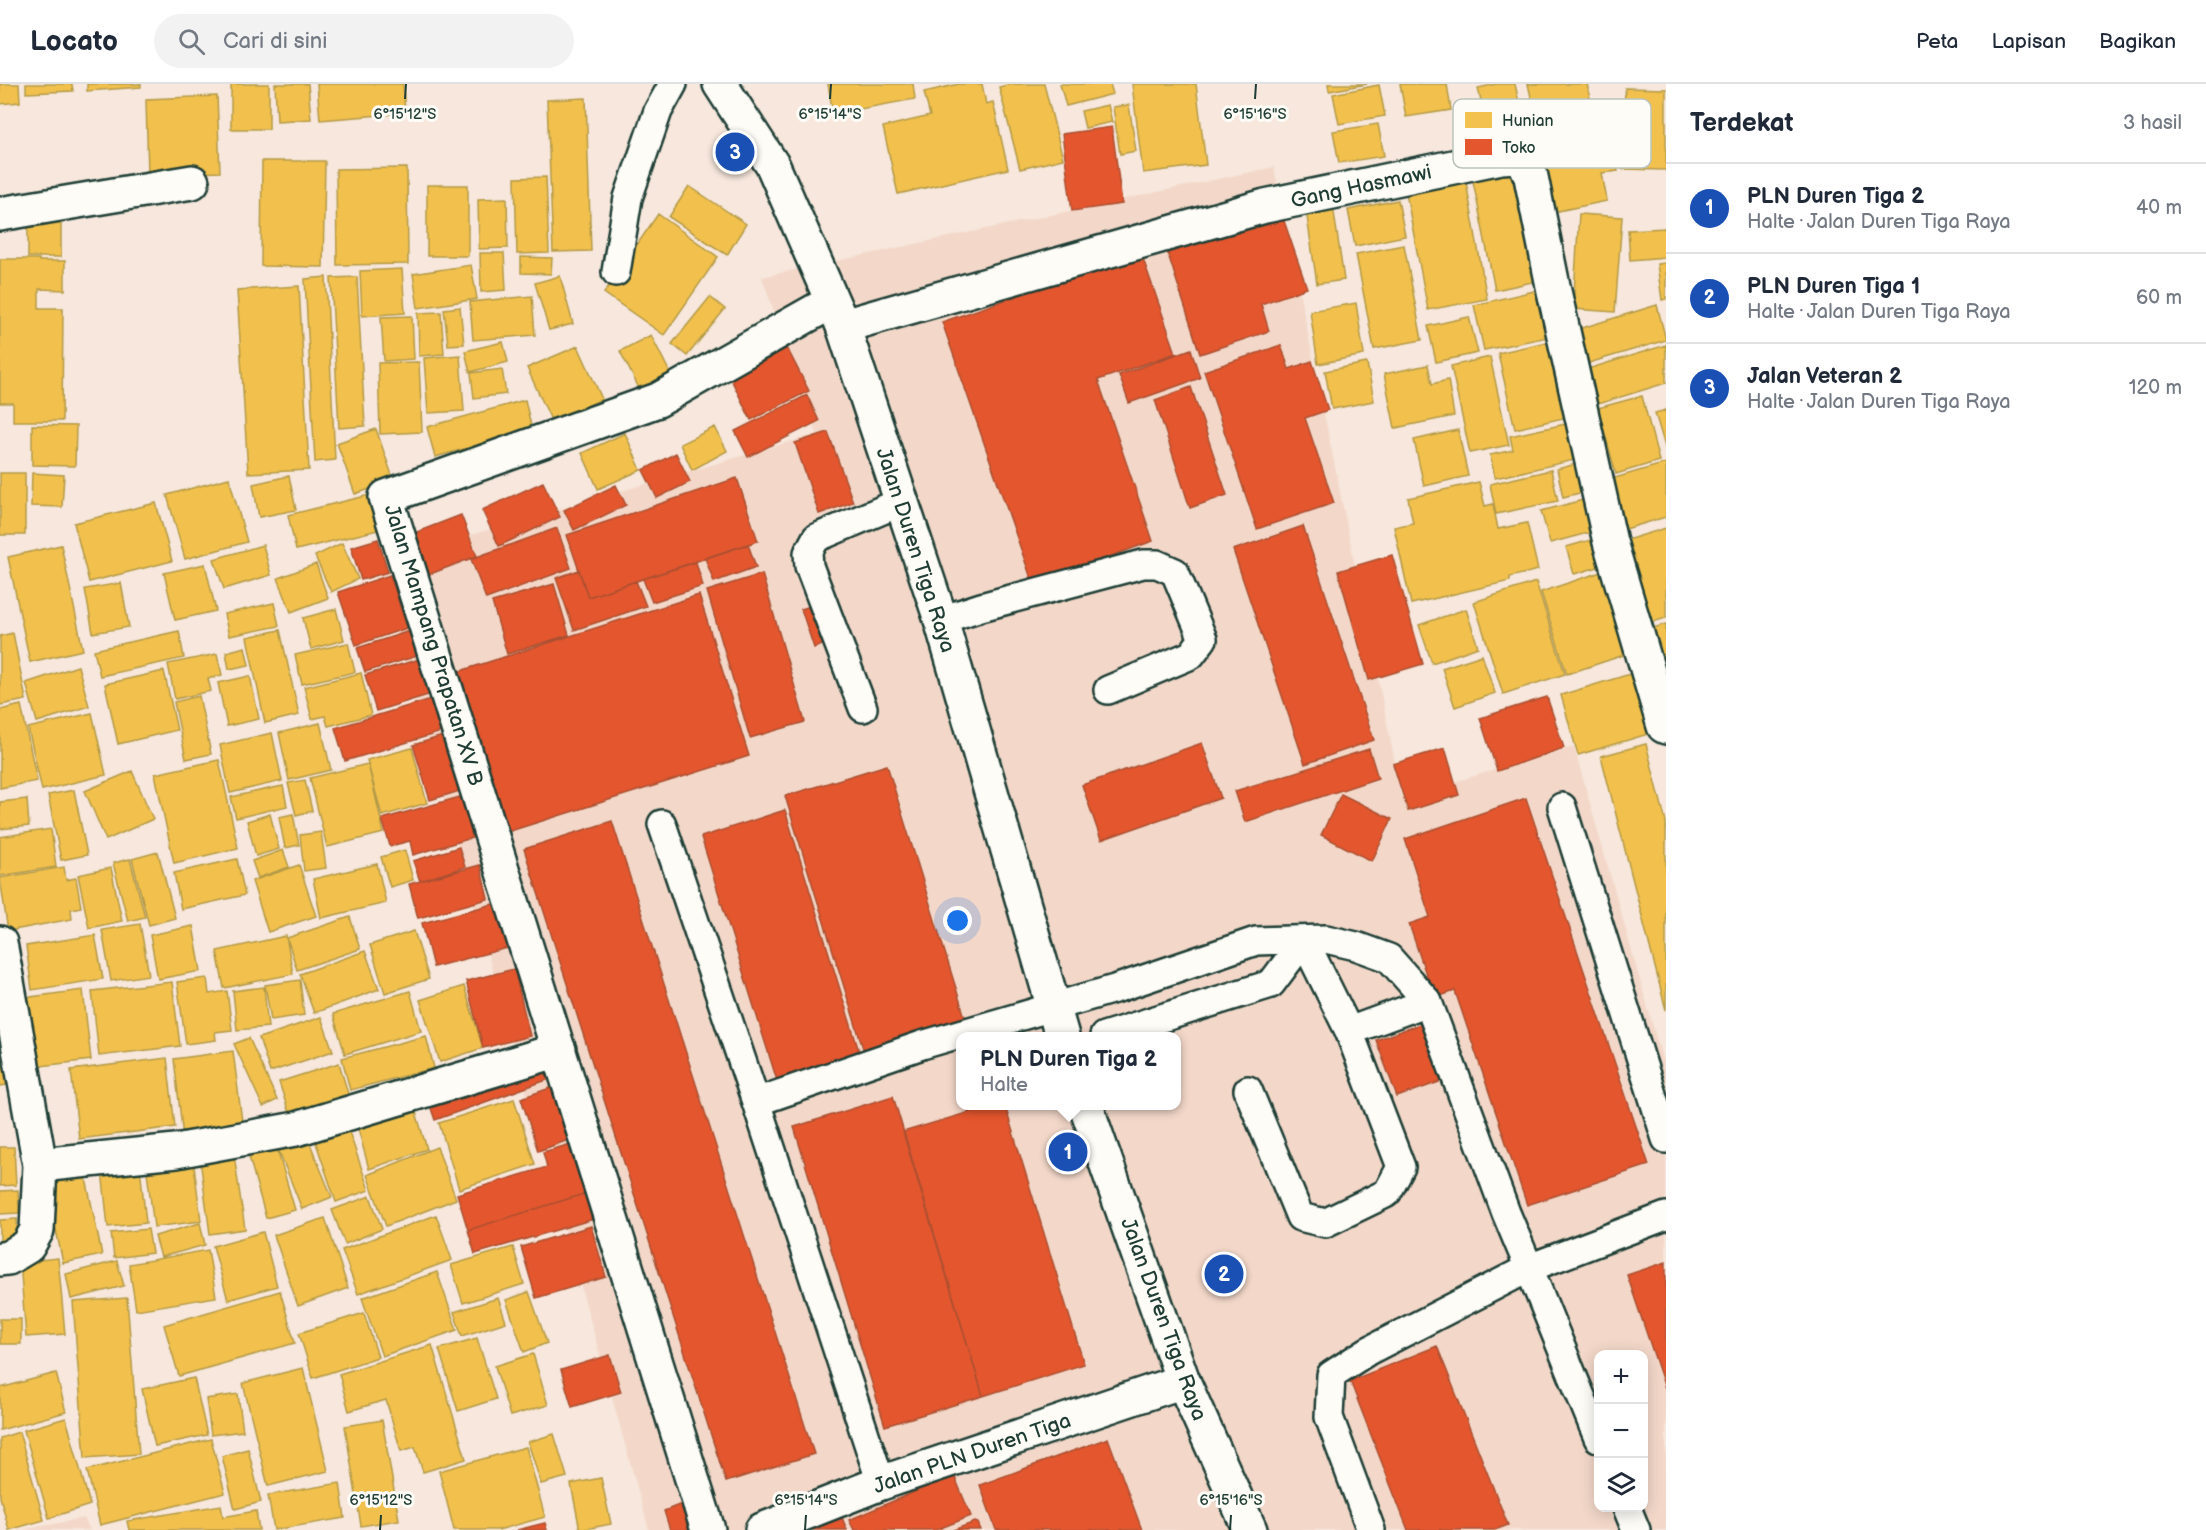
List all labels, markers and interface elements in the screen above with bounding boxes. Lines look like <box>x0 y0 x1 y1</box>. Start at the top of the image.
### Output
search box <box>154 14 574 68</box>
text: Locato <box>30 25 118 58</box>
icon: search <box>175 25 208 58</box>
text: Cari di sini <box>223 28 327 55</box>
text: Peta <box>1916 29 1958 54</box>
text: Lapisan <box>1991 29 2066 54</box>
text: Bagikan <box>2099 29 2176 54</box>
legend <box>1453 99 1651 168</box>
text: 6°15'12"S <box>374 105 436 124</box>
text: 6°15'14"S <box>798 105 862 124</box>
text: 6°15'16"S <box>1223 105 1287 124</box>
text: Terdekat <box>1690 108 1793 139</box>
text: 3 hasil <box>2123 111 2182 135</box>
text: Hunian <box>1502 112 1553 131</box>
pin: 3 <box>716 130 754 174</box>
text: Toko <box>1502 139 1536 158</box>
street label: Gang Hasmawi <box>1288 159 1434 214</box>
text: PLN Duren Tiga 2 <box>1747 183 1924 210</box>
text: 1 <box>1705 196 1714 220</box>
text: 40 m <box>2136 196 2182 220</box>
text: Halte · Jalan Duren Tiga Raya <box>1747 210 2011 234</box>
text: PLN Duren Tiga 1 <box>1747 273 1920 300</box>
text: 2 <box>1704 286 1715 310</box>
text: 60 m <box>2136 286 2182 310</box>
text: Halte · Jalan Duren Tiga Raya <box>1747 300 2011 324</box>
text: Jalan Veteran 2 <box>1747 363 1902 390</box>
text: 3 <box>1704 376 1715 400</box>
text: 120 m <box>2129 376 2182 400</box>
text: Halte · Jalan Duren Tiga Raya <box>1747 390 2011 414</box>
street label: Jalan Duren Tiga Raya <box>871 445 960 656</box>
street label: Jalan Mampang Prapatan XV B <box>379 502 488 789</box>
your location <box>943 906 972 935</box>
popup <box>956 1032 1181 1110</box>
text: PLN Duren Tiga 2 <box>980 1046 1157 1073</box>
text: Halte <box>980 1073 1028 1097</box>
pin: 1 <box>1048 1130 1088 1174</box>
street label: Jalan Duren Tiga Raya <box>1115 1214 1212 1424</box>
pin: 2 <box>1204 1252 1244 1296</box>
map controls <box>1594 1350 1648 1512</box>
button: + <box>1594 1350 1648 1404</box>
button: − <box>1594 1404 1648 1458</box>
street label: Jalan PLN Duren Tiga <box>870 1408 1074 1499</box>
button: layers <box>1594 1458 1648 1512</box>
text: 6°15'12"S <box>350 1491 412 1510</box>
text: 6°15'14"S <box>774 1491 838 1510</box>
text: 6°15'16"S <box>1199 1491 1263 1510</box>

